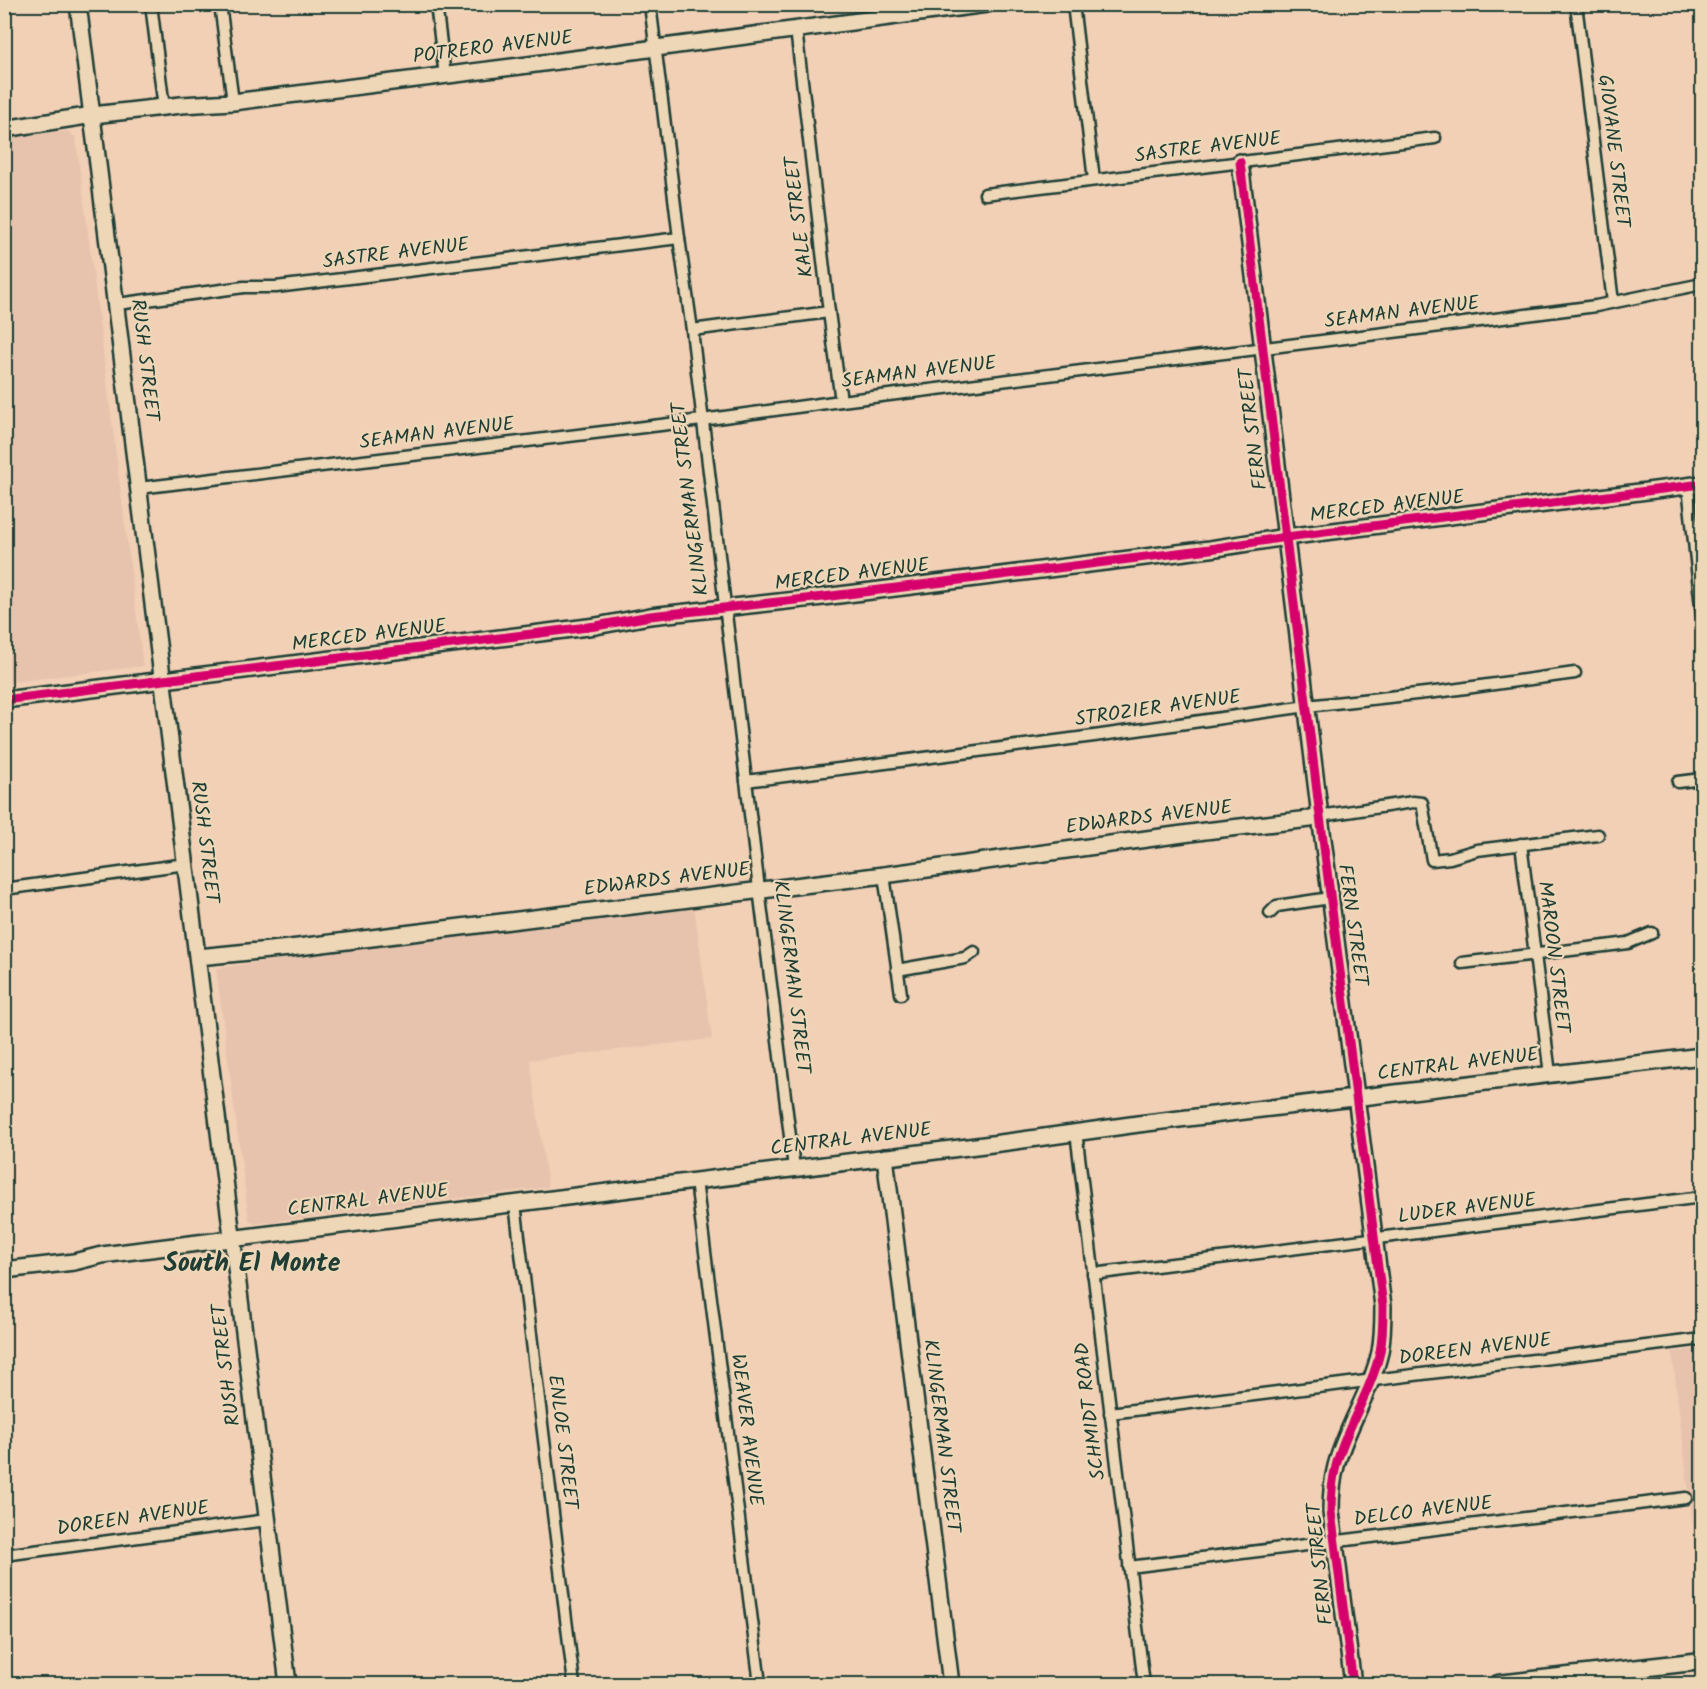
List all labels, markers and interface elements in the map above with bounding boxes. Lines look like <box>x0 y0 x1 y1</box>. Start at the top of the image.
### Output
street label: POTRERO AVENUE <box>411 22 576 74</box>
street label: GIOVANE STREET <box>1588 73 1639 232</box>
street label: SASTRE AVENUE <box>1133 123 1284 173</box>
street label: KALE STREET <box>776 152 823 279</box>
street label: SASTRE AVENUE <box>321 229 472 279</box>
street label: SEAMAN AVENUE <box>1323 287 1482 338</box>
street label: RUSH STREET <box>121 297 168 425</box>
street label: SEAMAN AVENUE <box>840 347 999 398</box>
street label: FERN STREET <box>1230 364 1277 492</box>
street label: KLINGERMAN STREET <box>663 398 719 598</box>
street label: SEAMAN AVENUE <box>358 408 517 459</box>
street label: MERCED AVENUE <box>1308 481 1467 532</box>
street label: MERCED AVENUE <box>773 549 932 600</box>
street label: MERCED AVENUE <box>290 610 449 661</box>
street label: STROZIER AVENUE <box>1073 681 1244 736</box>
street label: RUSH STREET <box>181 779 228 907</box>
street label: EDWARDS AVENUE <box>1064 792 1235 844</box>
street label: EDWARDS AVENUE <box>582 854 753 906</box>
street label: FERN STREET <box>1328 862 1377 990</box>
street label: KLINGERMAN STREET <box>763 878 819 1078</box>
street label: MAROON STREET <box>1528 879 1578 1037</box>
street label: CENTRAL AVENUE <box>1375 1039 1542 1091</box>
street label: CENTRAL AVENUE <box>768 1114 935 1166</box>
street label: CENTRAL AVENUE <box>285 1175 452 1227</box>
street label: LUDER AVENUE <box>1396 1184 1539 1233</box>
district label: South El Monte <box>164 1243 341 1285</box>
street label: RUSH STREET <box>203 1300 250 1428</box>
street label: DOREEN AVENUE <box>1397 1325 1554 1375</box>
street label: KLINGERMAN STREET <box>913 1337 969 1537</box>
street label: SCHMIDT ROAD <box>1067 1340 1115 1482</box>
street label: WEAVER AVENUE <box>721 1352 771 1509</box>
street label: ENLOE STREET <box>538 1373 586 1513</box>
street label: DELCO AVENUE <box>1352 1487 1495 1536</box>
street label: DOREEN AVENUE <box>55 1492 213 1546</box>
street label: FERN STREET <box>1298 1499 1343 1627</box>

